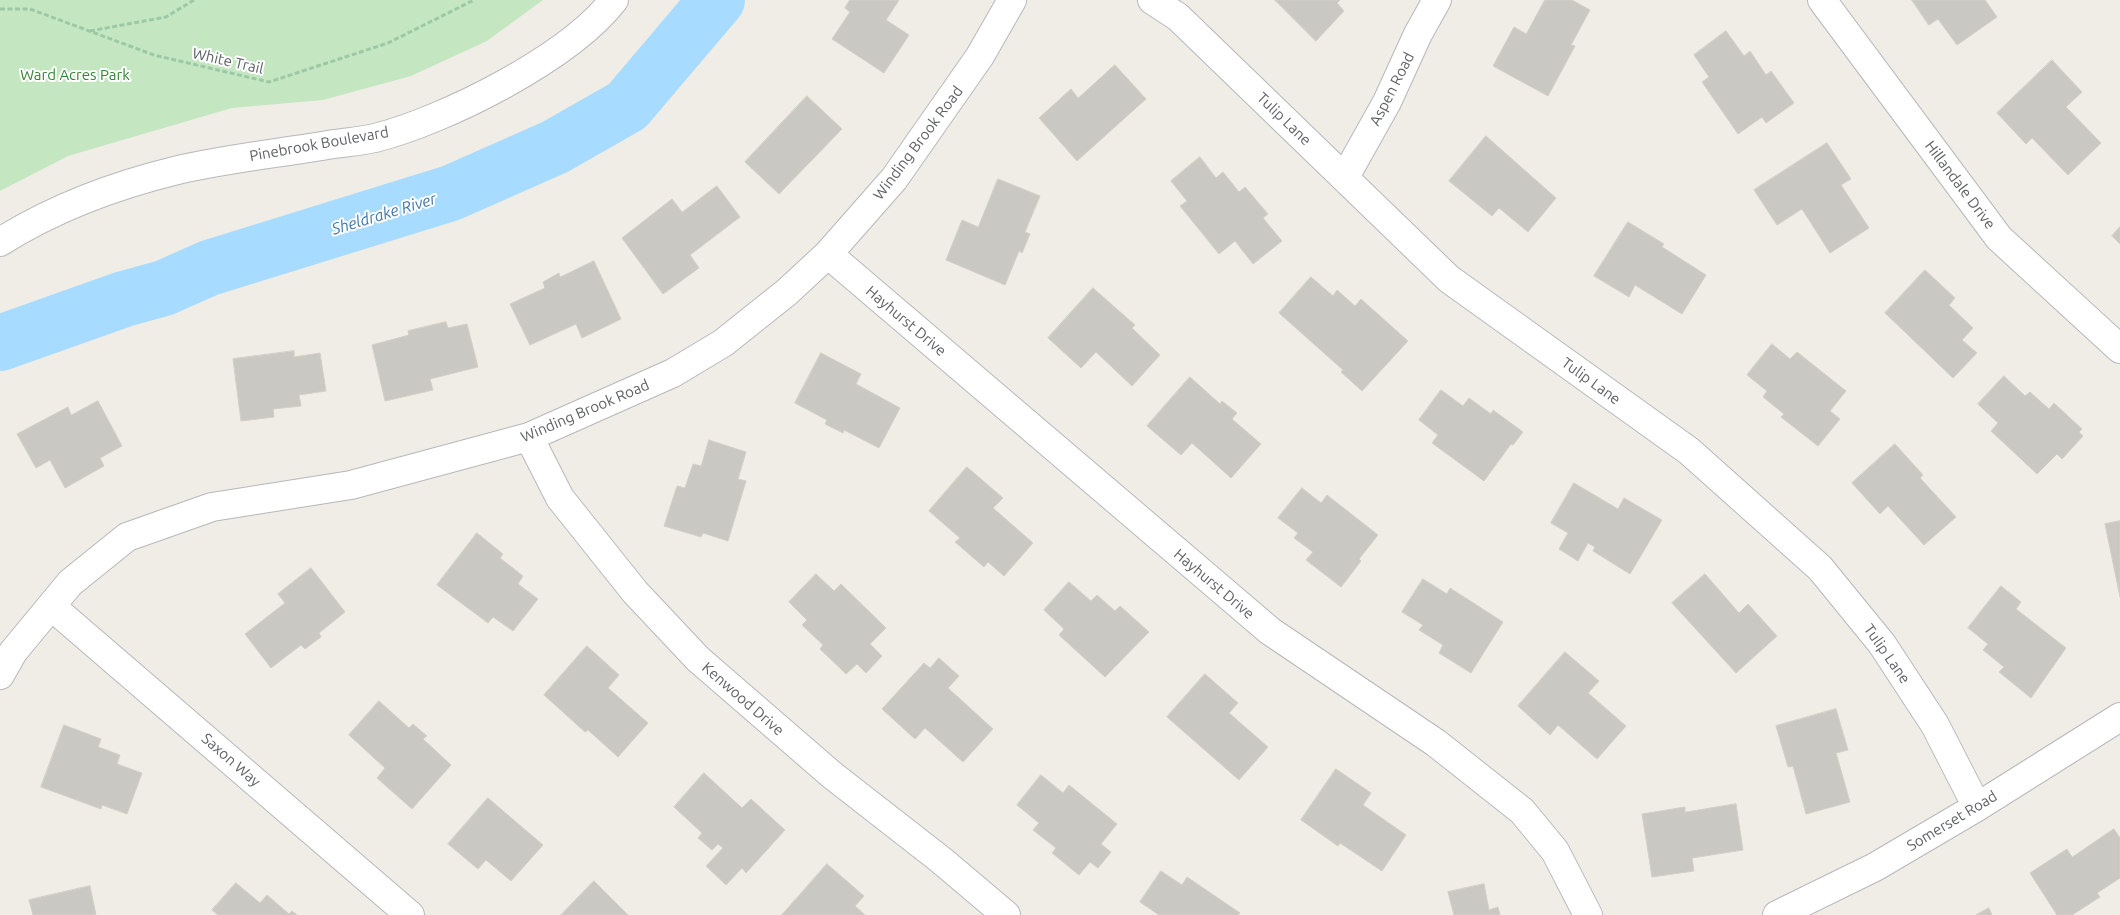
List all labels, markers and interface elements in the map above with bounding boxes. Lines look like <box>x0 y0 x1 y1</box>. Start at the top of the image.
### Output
street label: White Trail <box>191 44 265 78</box>
street label: Aspen Road <box>1366 49 1418 129</box>
park label: Ward Acres Park <box>20 66 130 84</box>
street label: Winding Brook Road <box>869 83 967 203</box>
street label: Tulip Lane <box>1253 89 1315 149</box>
street label: Pinebrook Boulevard <box>248 123 390 165</box>
street label: Hillandale Drive <box>1921 137 1999 233</box>
water label: Sheldrake River <box>330 189 438 239</box>
street label: Hayhurst Drive <box>862 282 950 360</box>
street label: Tulip Lane <box>1558 354 1624 408</box>
street label: Winding Brook Road <box>518 376 652 446</box>
street label: Hayhurst Drive <box>1170 545 1258 623</box>
street label: Tulip Lane <box>1860 621 1914 687</box>
street label: Kenwood Drive <box>698 659 788 739</box>
street label: Saxon Way <box>198 730 264 790</box>
street label: Somerset Road <box>1904 787 2000 855</box>

